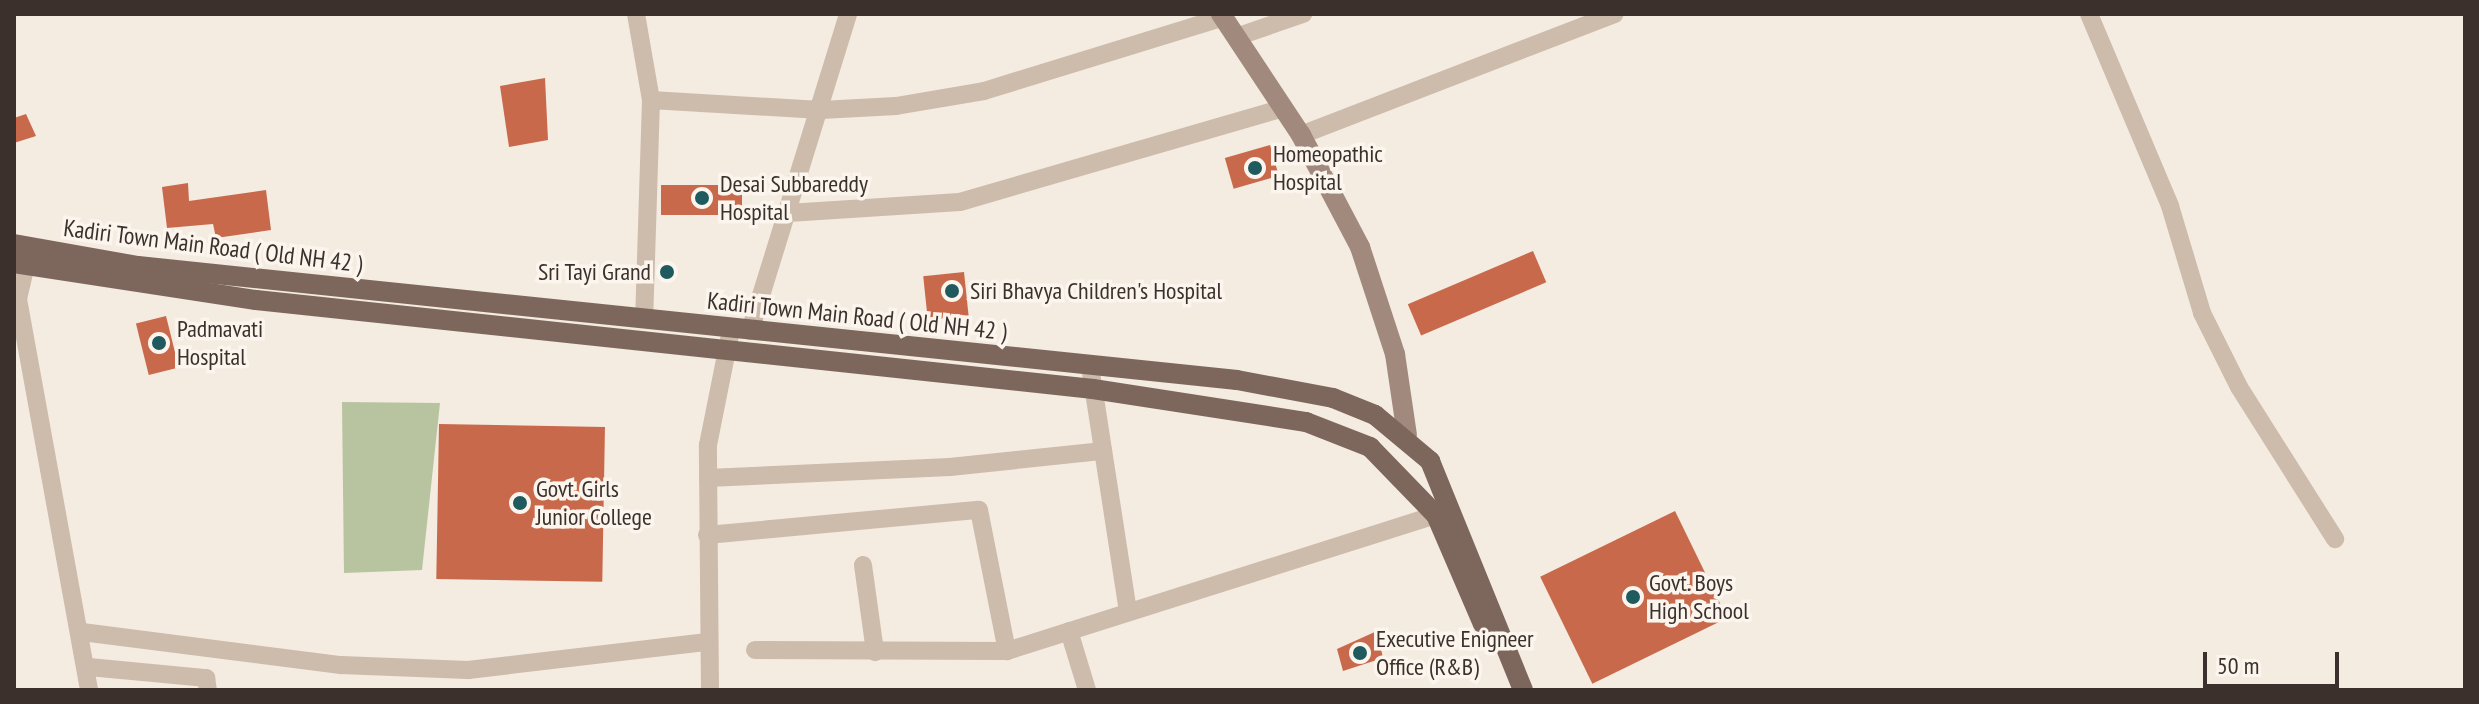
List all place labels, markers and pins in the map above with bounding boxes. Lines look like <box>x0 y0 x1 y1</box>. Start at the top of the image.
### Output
place label: Homeopathic Hospital <box>1273 140 1383 196</box>
marker: Homeopathic Hospital <box>1244 157 1266 179</box>
place label: Desai Subbareddy Hospital <box>720 170 868 226</box>
marker: Desai Subbareddy Hospital <box>691 187 713 209</box>
place label: Sri Tayi Grand <box>537 258 651 286</box>
marker: Sri Tayi Grand <box>658 263 676 281</box>
place label: Siri Bhavya Children's Hospital <box>970 277 1222 305</box>
marker: Siri Bhavya Children's Hospital <box>941 280 963 302</box>
place label: Padmavati Hospital <box>177 315 263 371</box>
marker: Padmavati Hospital <box>148 332 170 354</box>
place label: Govt. Girls Junior College <box>536 475 652 531</box>
marker: Govt. Girls Junior College <box>511 494 529 512</box>
place label: Govt. Boys High School <box>1649 569 1749 625</box>
marker: Govt. Boys High School <box>1624 588 1642 606</box>
place label: Executive Enigneer Office (R&B) <box>1376 625 1534 681</box>
marker: Executive Enigneer Office (R&B) <box>1351 644 1369 662</box>

